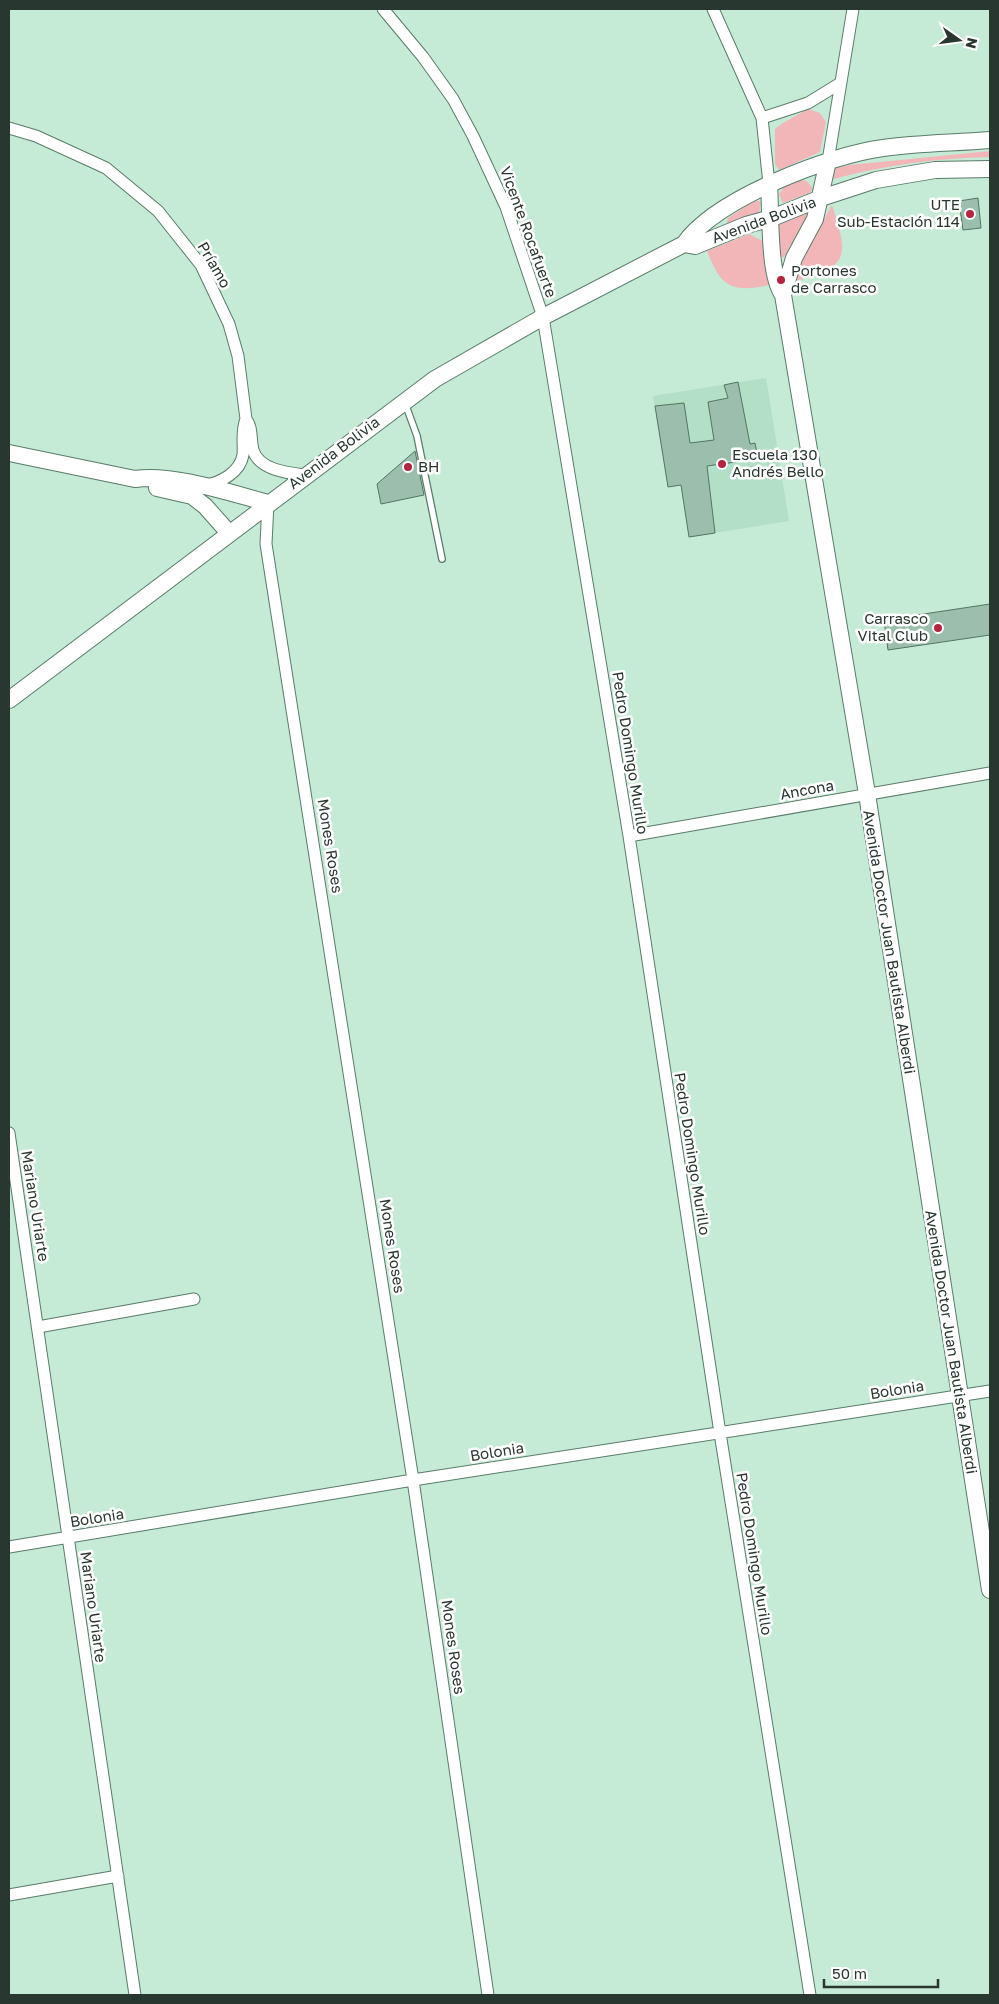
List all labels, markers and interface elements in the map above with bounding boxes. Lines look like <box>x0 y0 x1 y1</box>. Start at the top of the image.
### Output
north arrow <box>934 15 984 65</box>
text: N <box>963 36 982 50</box>
street label: Vicente Rocafuerte <box>497 164 561 300</box>
street label: Avenida Bolivia <box>709 192 818 246</box>
place label: UTE Sub-Estación 114 <box>837 195 960 230</box>
marker: UTE Sub-Estación 114 <box>964 208 976 220</box>
street label: Príamo <box>194 238 235 291</box>
place label: Portones de Carrasco <box>791 261 877 296</box>
marker: Portones de Carrasco <box>775 274 787 286</box>
street label: Avenida Bolivia <box>284 412 383 492</box>
place label: Escuela 130 Andrés Bello <box>732 445 824 480</box>
place label: BH <box>418 457 439 475</box>
marker: Escuela 130 Andrés Bello <box>716 458 728 470</box>
marker: BH <box>402 461 414 473</box>
place label: Carrasco Vital Club <box>858 609 928 644</box>
marker: Carrasco Vital Club <box>932 622 944 634</box>
street label: Pedro Domingo Murillo <box>609 670 653 835</box>
street label: Ancona <box>779 775 835 803</box>
street label: Mones Roses <box>315 797 347 894</box>
street label: Avenida Doctor Juan Bautista Alberdi <box>860 809 920 1075</box>
street label: Pedro Domingo Murillo <box>671 1071 715 1236</box>
street label: Mariano Uriarte <box>18 1149 54 1263</box>
street label: Mones Roses <box>377 1197 409 1294</box>
street label: Avenida Doctor Juan Bautista Alberdi <box>922 1209 982 1475</box>
street label: Bolonia <box>869 1376 925 1402</box>
street label: Bolonia <box>469 1438 525 1464</box>
street label: Pedro Domingo Murillo <box>733 1471 777 1636</box>
street label: Bolonia <box>69 1504 125 1530</box>
street label: Mariano Uriarte <box>77 1550 111 1664</box>
street label: Mones Roses <box>438 1598 470 1695</box>
scale bar <box>824 1956 938 1988</box>
text: 50 m <box>832 1964 867 1982</box>

